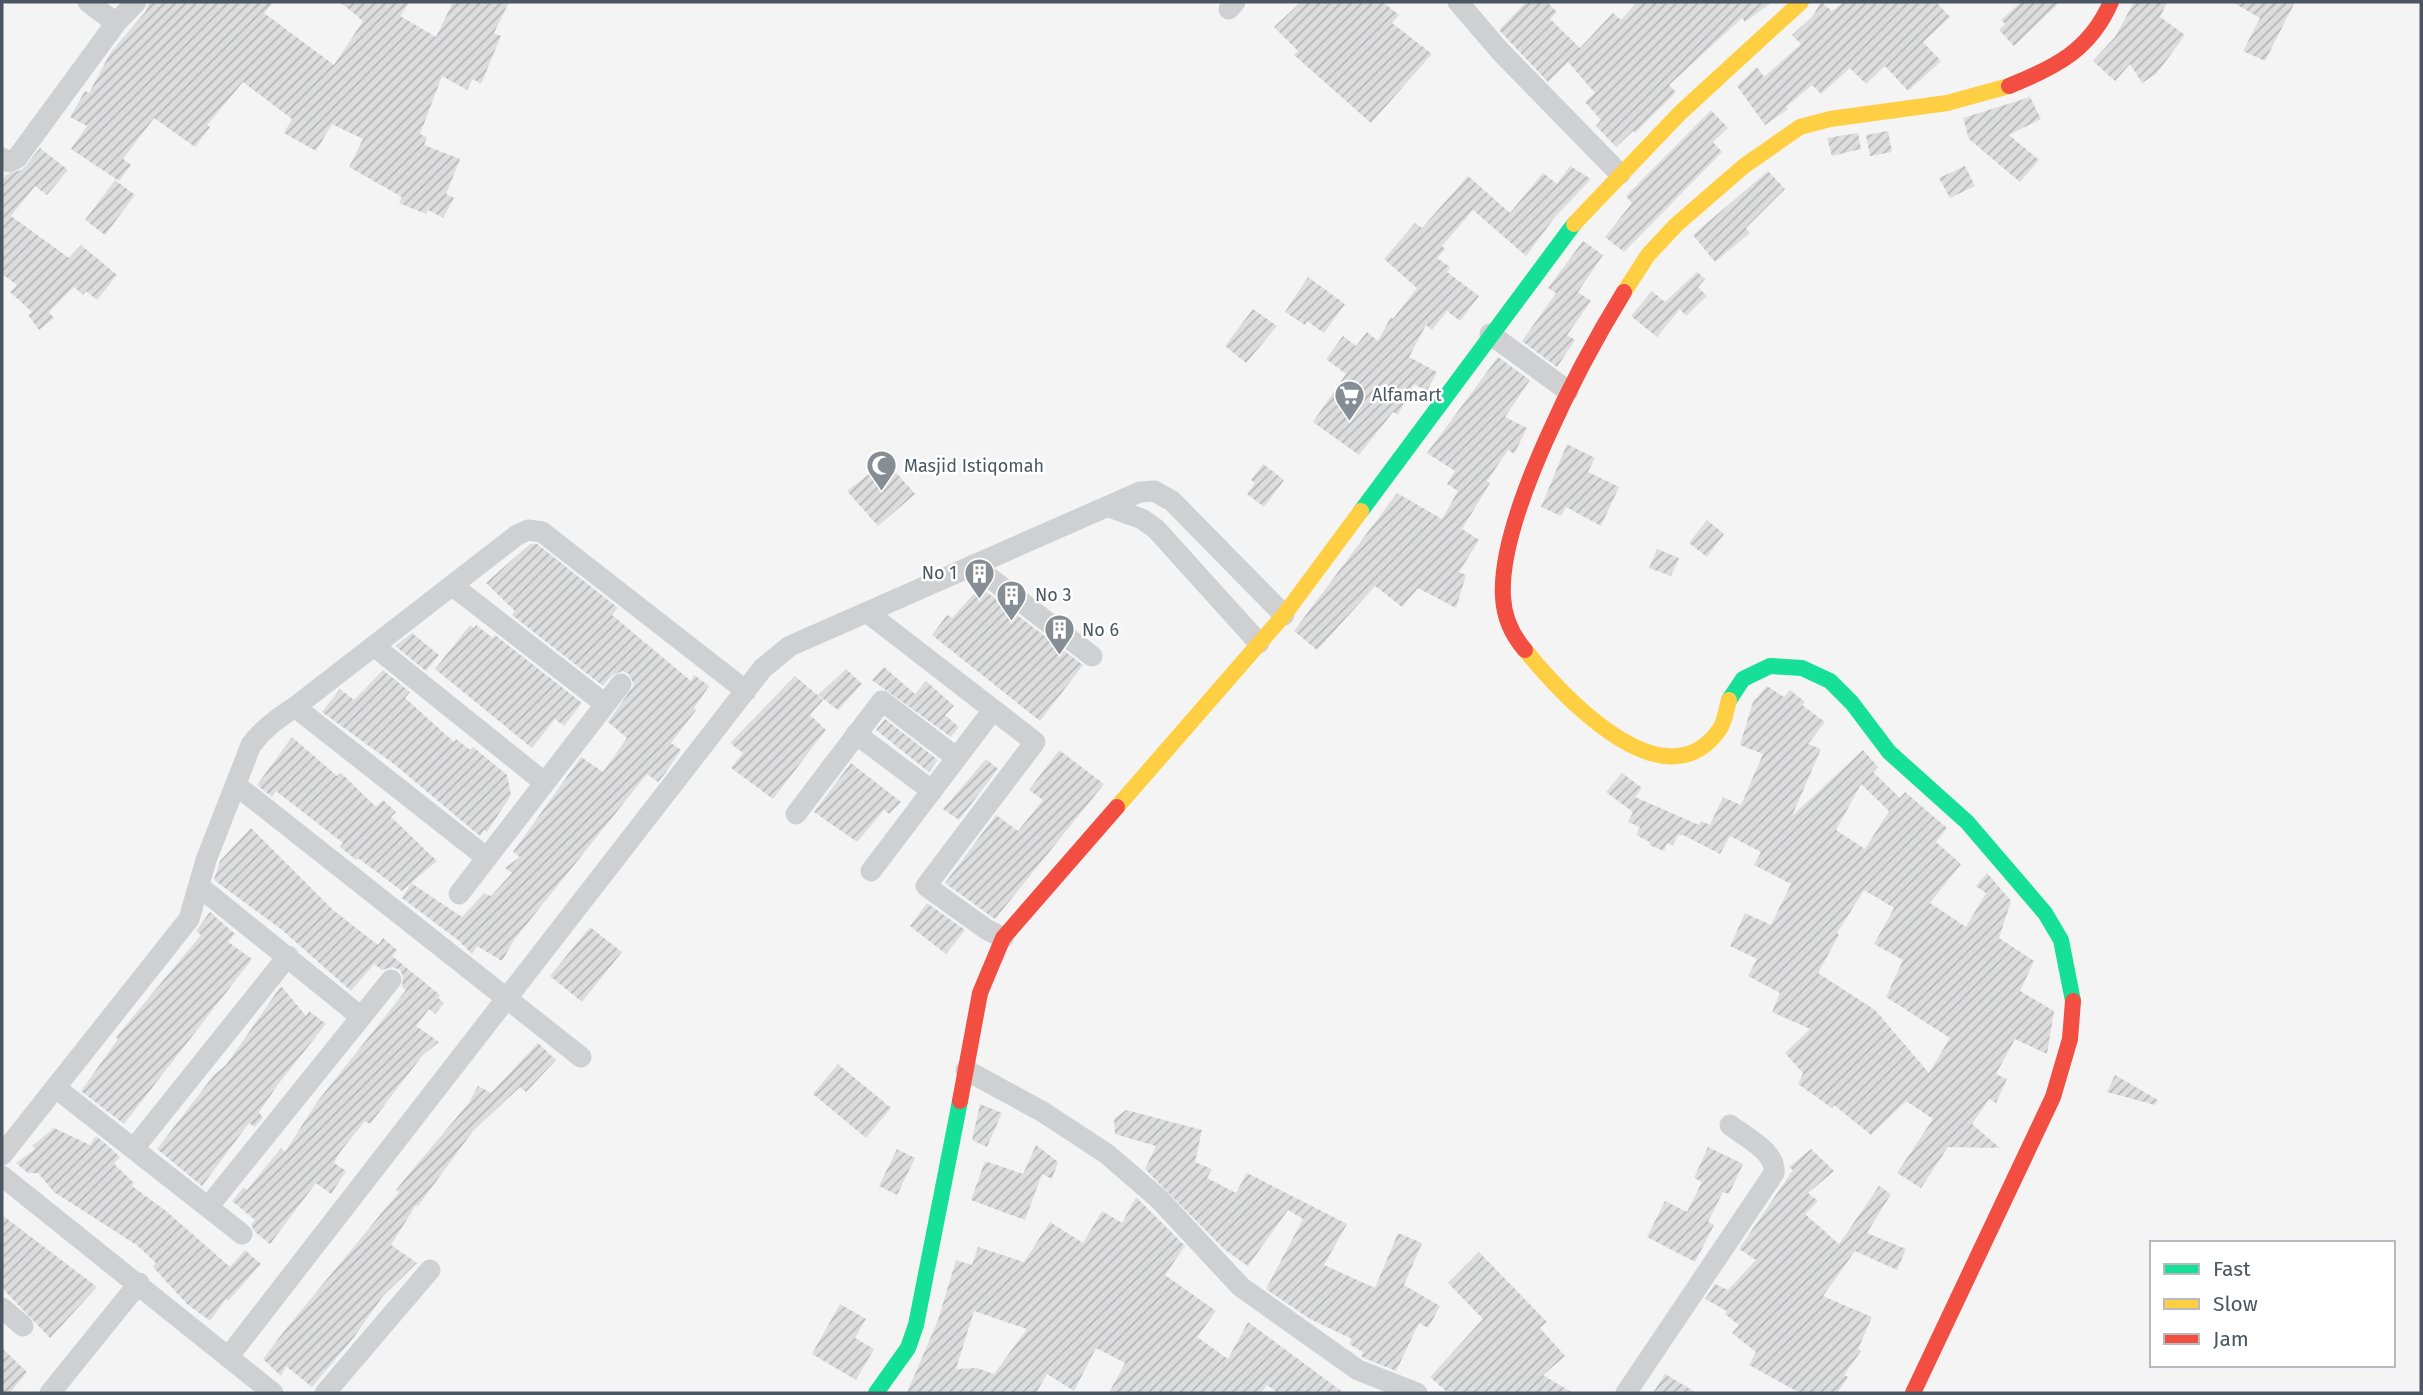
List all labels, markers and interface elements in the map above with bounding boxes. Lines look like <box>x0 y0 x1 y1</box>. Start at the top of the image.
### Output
supermarket icon: Alfamart <box>1332 378 1366 422</box>
place label: Alfamart <box>1372 384 1442 406</box>
mosque icon: Masjid Istiqomah <box>864 449 898 493</box>
place label: Masjid Istiqomah <box>904 455 1044 477</box>
building icon: No 1 <box>963 556 997 600</box>
place label: No 1 <box>922 562 957 584</box>
building icon: No 3 <box>995 578 1029 622</box>
place label: No 3 <box>1035 584 1072 606</box>
building icon: No 6 <box>1042 613 1076 657</box>
place label: No 6 <box>1082 619 1119 641</box>
legend <box>2150 1241 2395 1367</box>
text: Fast <box>2213 1256 2251 1282</box>
text: Slow <box>2213 1291 2258 1317</box>
text: Jam <box>2213 1326 2249 1352</box>

